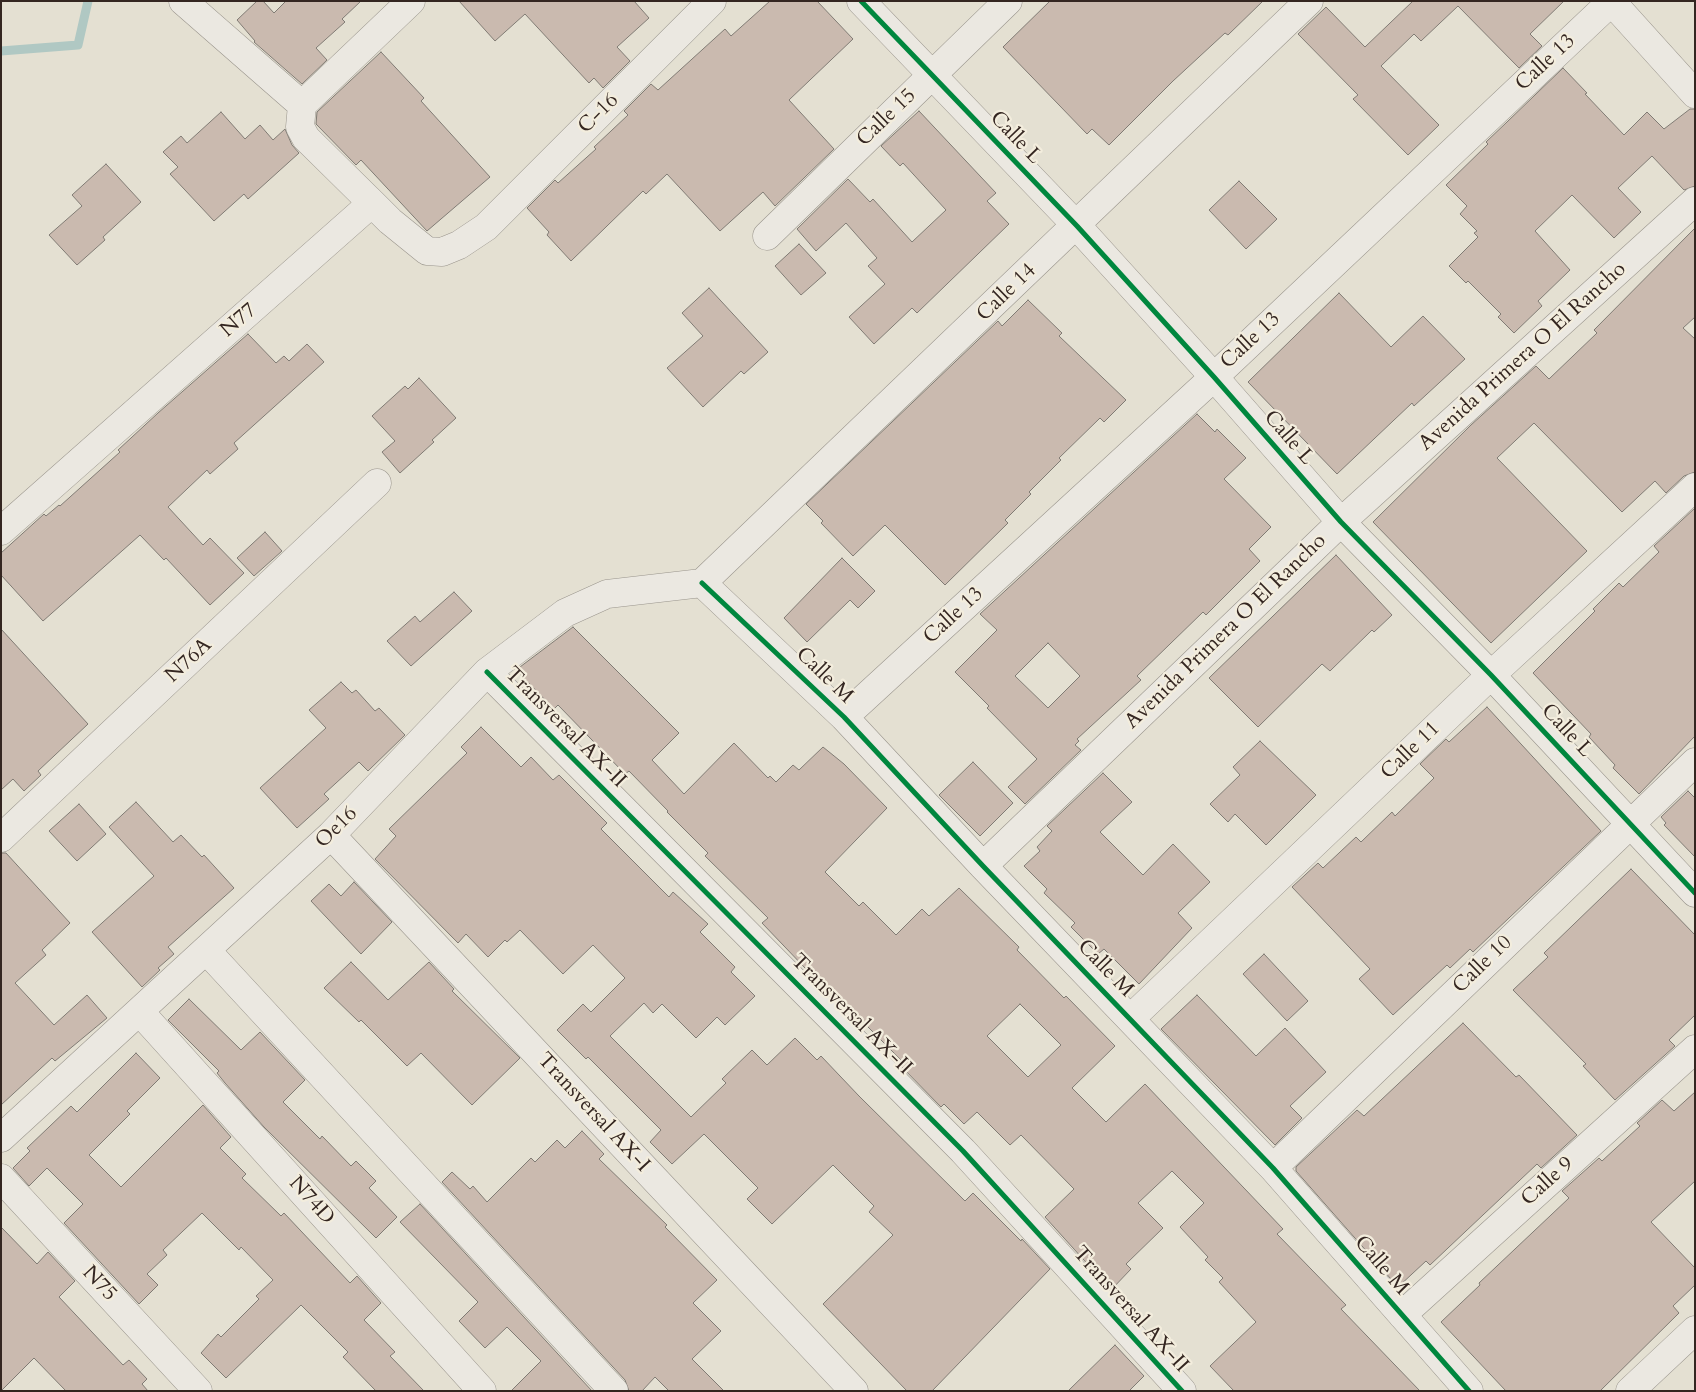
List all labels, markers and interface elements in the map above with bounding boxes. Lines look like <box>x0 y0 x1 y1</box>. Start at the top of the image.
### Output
street label: Calle 13 <box>1511 29 1581 97</box>
street label: Calle 15 <box>852 84 922 152</box>
street label: C-16 <box>573 88 625 140</box>
street label: Calle L <box>984 106 1046 170</box>
street label: Avenida Primera O El Rancho <box>1414 257 1632 457</box>
street label: Calle 14 <box>972 259 1042 327</box>
street label: N77 <box>216 299 262 343</box>
street label: Calle 13 <box>1216 307 1286 375</box>
street label: Calle L <box>1258 406 1318 470</box>
street label: Avenida Primera O El Rancho <box>1120 529 1332 735</box>
street label: Calle 13 <box>919 582 989 650</box>
street label: N76A <box>161 633 217 689</box>
street label: Calle M <box>790 642 858 710</box>
street label: Transversal AX-II <box>499 662 631 794</box>
street label: Calle L <box>1535 699 1597 763</box>
street label: Calle 11 <box>1376 717 1446 785</box>
street label: Oe16 <box>311 802 363 854</box>
street label: Calle 10 <box>1448 931 1518 999</box>
street label: Calle M <box>1071 935 1139 1003</box>
street label: Transversal AX-II <box>785 949 917 1081</box>
street label: Transversal AX-I <box>531 1048 655 1178</box>
street label: Calle 9 <box>1517 1152 1579 1212</box>
street label: N74D <box>283 1172 339 1230</box>
street label: Calle M <box>1348 1231 1414 1301</box>
street label: Transversal AX-II <box>1067 1242 1193 1378</box>
street label: N75 <box>76 1261 122 1307</box>

